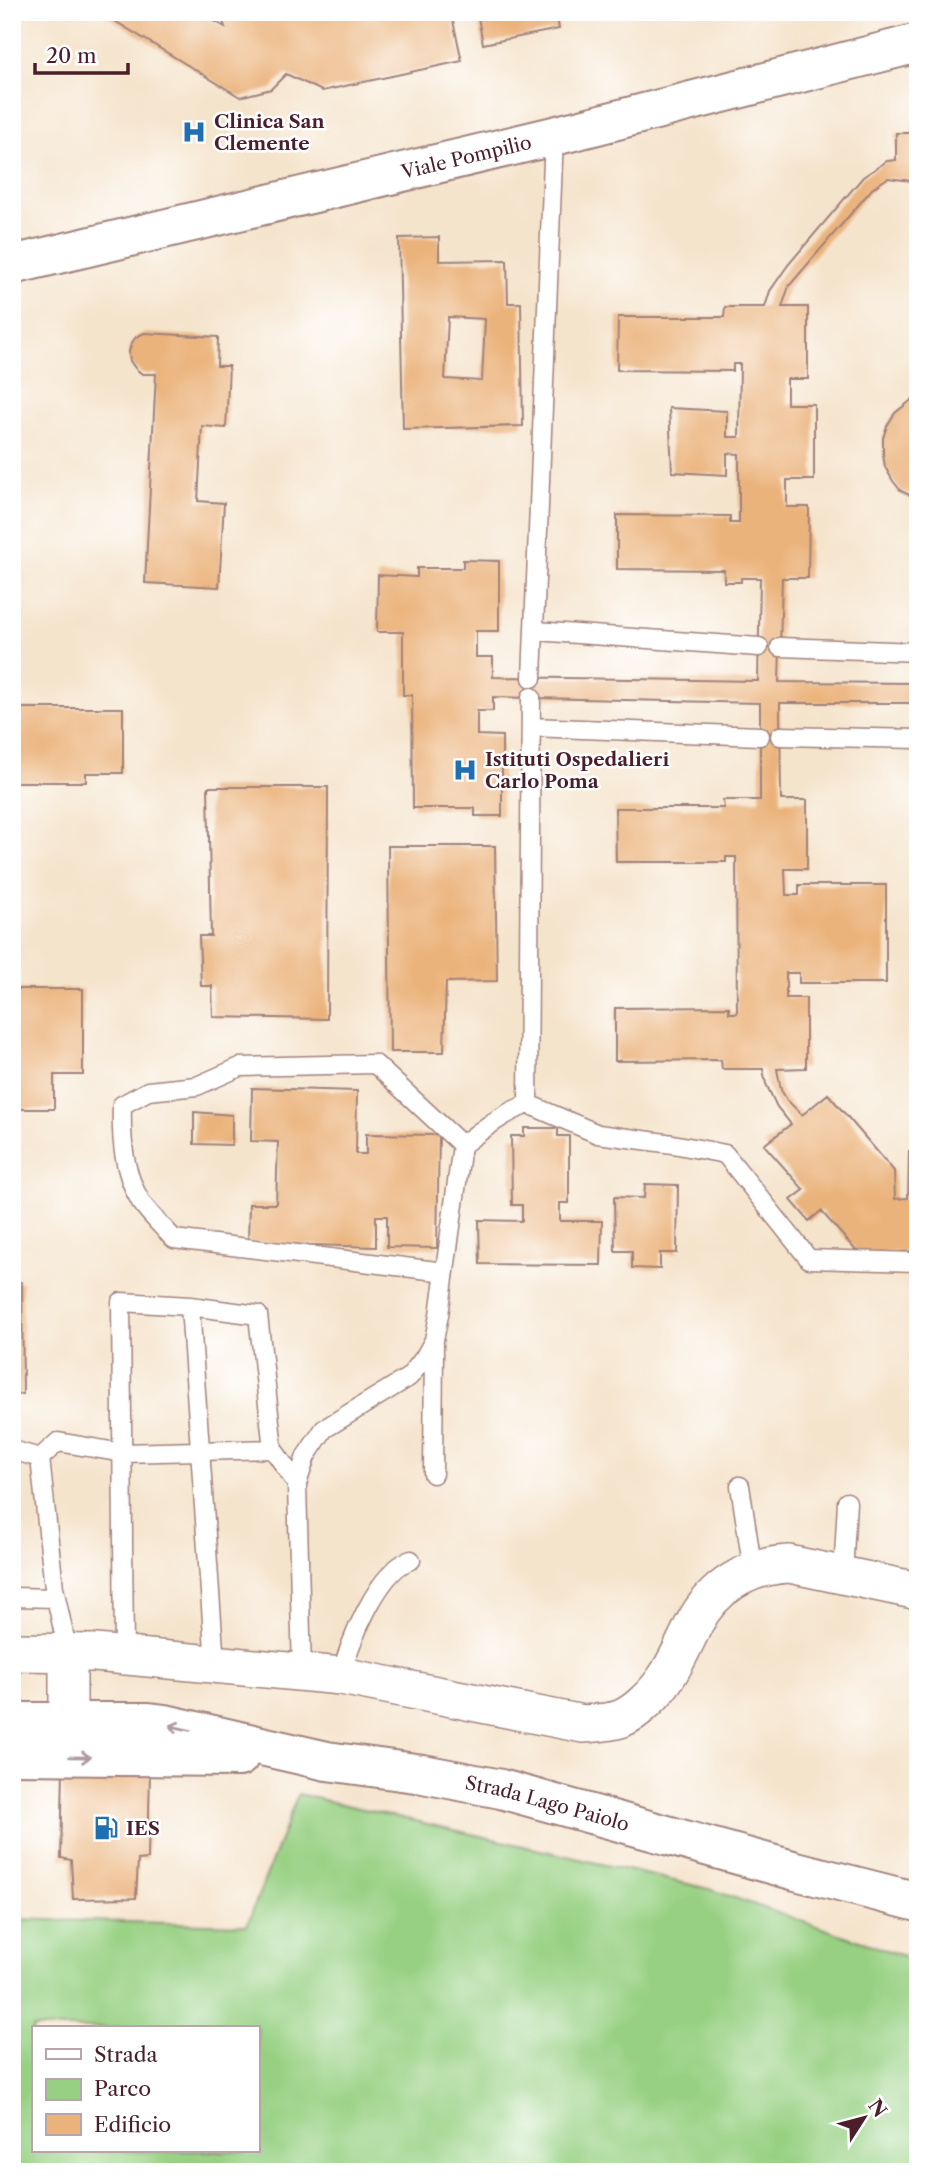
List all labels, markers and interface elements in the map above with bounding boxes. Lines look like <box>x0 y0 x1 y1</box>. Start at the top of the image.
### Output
scale bar <box>35 32 128 76</box>
text: 20 m <box>46 43 97 68</box>
place label: Clinica San Clemente <box>214 110 325 155</box>
hospital icon: Clinica San Clemente <box>180 118 208 146</box>
street label: Viale Pompilio <box>398 130 534 184</box>
place label: Istituti Ospedalieri Carlo Poma <box>485 748 669 793</box>
hospital icon: Istituti Ospedalieri Carlo Poma <box>451 756 479 784</box>
one-way arrow <box>169 1720 192 1734</box>
one-way arrow <box>69 1750 92 1763</box>
street label: Strada Lago Paiolo <box>463 1771 632 1836</box>
fuel station icon: IES <box>92 1814 120 1842</box>
place label: IES <box>126 1817 160 1840</box>
legend <box>32 2026 259 2152</box>
text: Strada <box>94 2042 159 2067</box>
text: Parco <box>94 2076 151 2101</box>
north arrow <box>828 2082 898 2152</box>
text: N <box>863 2095 892 2122</box>
text: Edificio <box>94 2112 171 2137</box>

